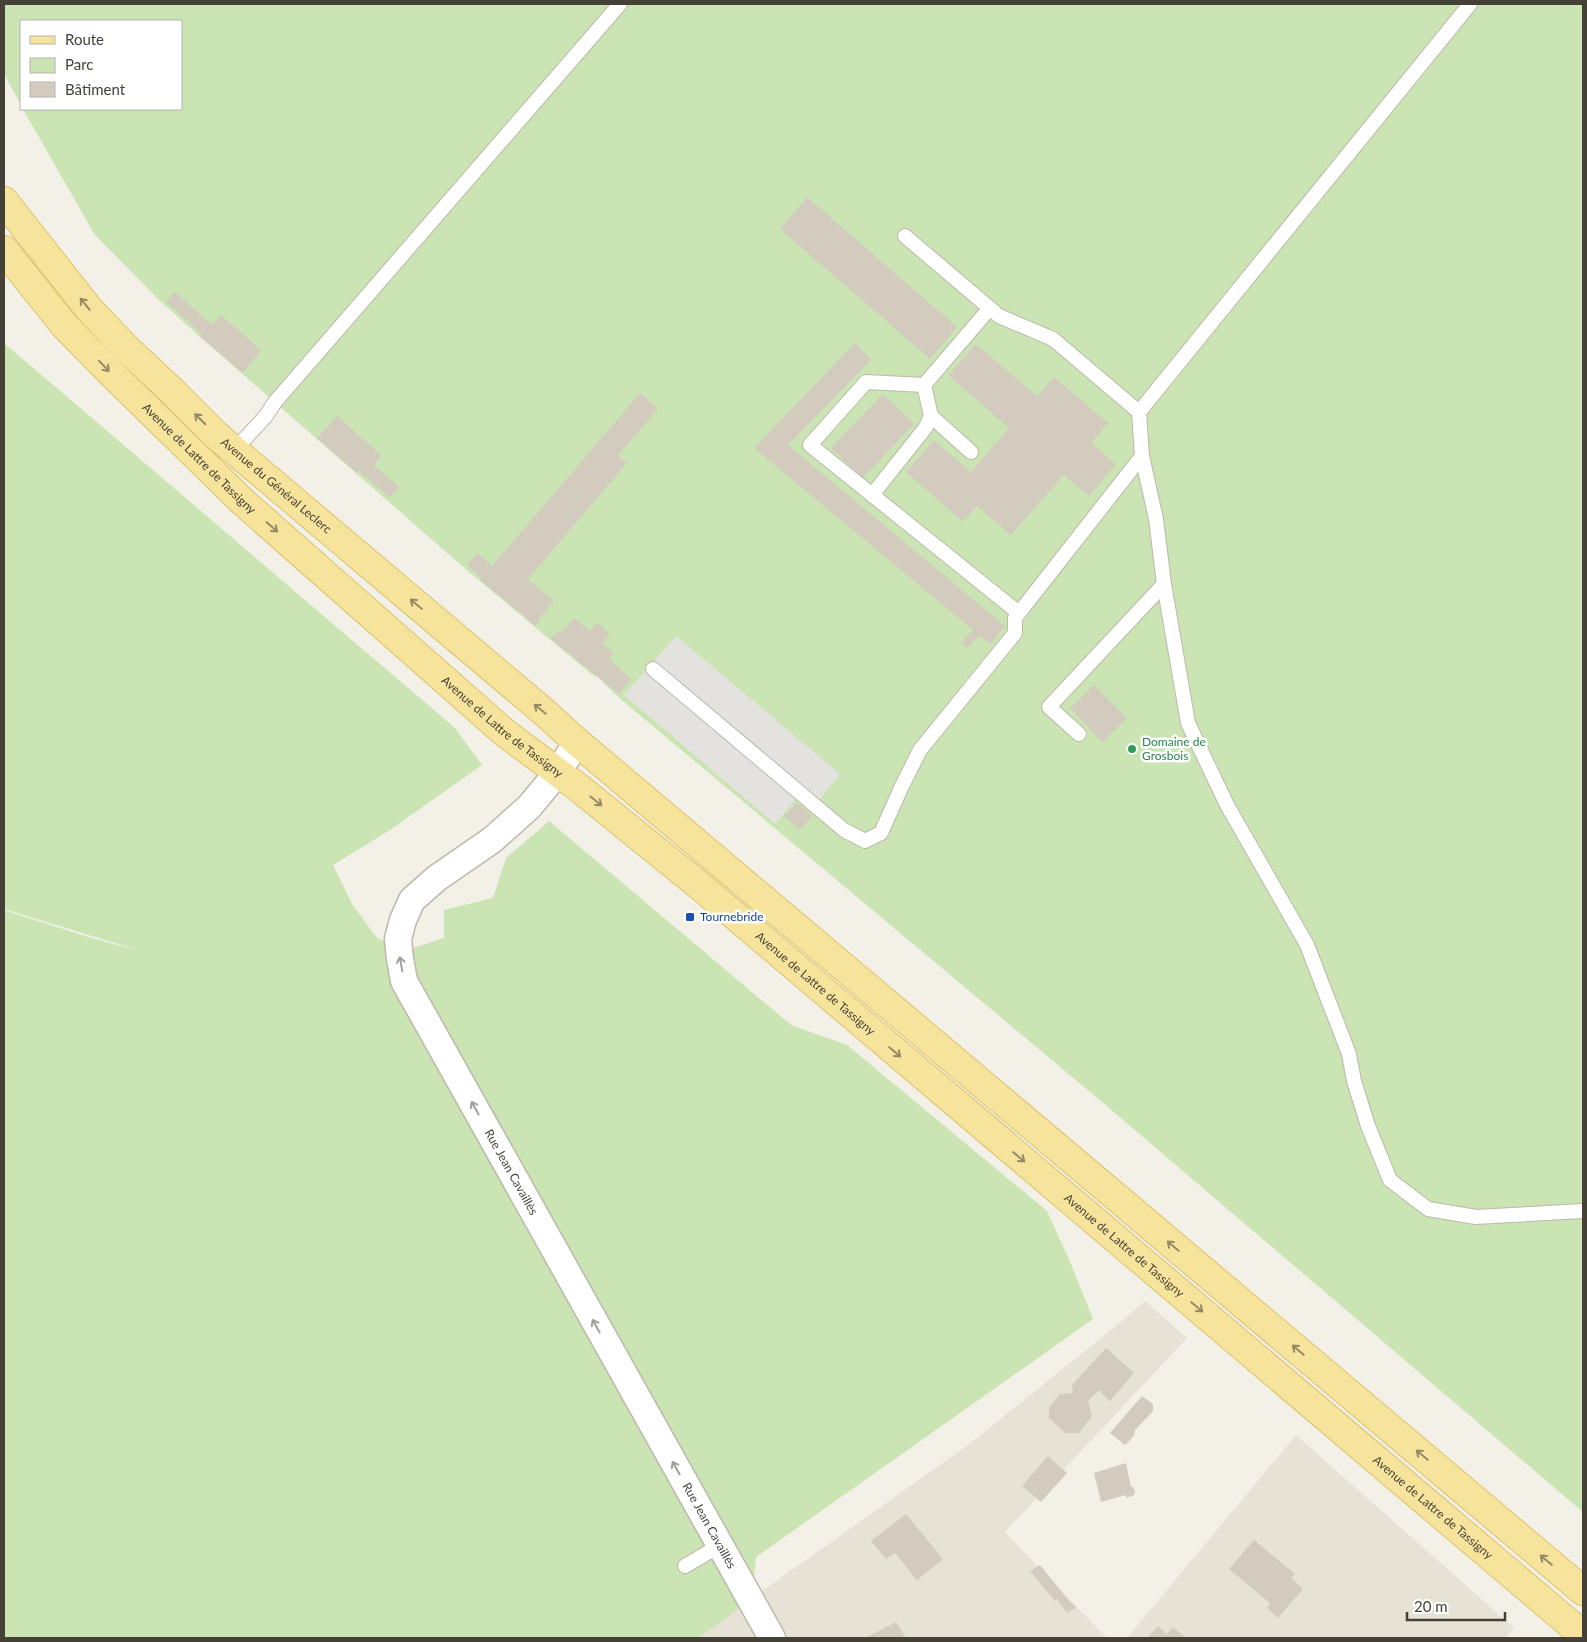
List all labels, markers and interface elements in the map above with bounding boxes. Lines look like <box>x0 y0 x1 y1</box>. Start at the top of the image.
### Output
legend <box>20 20 182 110</box>
text: Route <box>65 30 104 48</box>
text: Parc <box>65 55 94 73</box>
text: Bâtiment <box>65 80 126 98</box>
one-way arrow <box>80 298 91 311</box>
one-way arrow <box>98 360 110 373</box>
street label: Avenue de Lattre de Tassigny <box>139 400 260 517</box>
one-way arrow <box>194 412 206 425</box>
street label: Avenue du Général Leclerc <box>218 434 335 537</box>
one-way arrow <box>265 521 278 533</box>
one-way arrow <box>410 599 423 610</box>
street label: Avenue de Lattre de Tassigny <box>439 673 567 781</box>
one-way arrow <box>534 704 547 715</box>
place label: Domaine de Grosbois <box>1142 734 1206 763</box>
marker: Domaine de Grosbois <box>1126 743 1138 755</box>
one-way arrow <box>589 796 602 807</box>
place label: Tournebride <box>700 909 764 924</box>
marker: Tournebride <box>684 911 696 923</box>
street label: Avenue de Lattre de Tassigny <box>752 928 879 1039</box>
one-way arrow <box>395 956 405 972</box>
one-way arrow <box>889 1046 902 1057</box>
one-way arrow <box>469 1101 479 1115</box>
street label: Rue Jean Cavaillès <box>482 1126 542 1218</box>
one-way arrow <box>1013 1151 1026 1162</box>
street label: Avenue de Lattre de Tassigny <box>1061 1190 1188 1301</box>
one-way arrow <box>1167 1240 1180 1251</box>
one-way arrow <box>1190 1301 1203 1313</box>
one-way arrow <box>591 1320 601 1334</box>
one-way arrow <box>1291 1345 1304 1356</box>
one-way arrow <box>1415 1450 1428 1461</box>
street label: Avenue de Lattre de Tassigny <box>1370 1452 1497 1563</box>
one-way arrow <box>670 1461 680 1476</box>
street label: Rue Jean Cavaillès <box>679 1480 740 1571</box>
one-way arrow <box>1540 1555 1553 1566</box>
scale bar <box>1407 1590 1504 1622</box>
text: 20 m <box>1414 1597 1448 1615</box>

